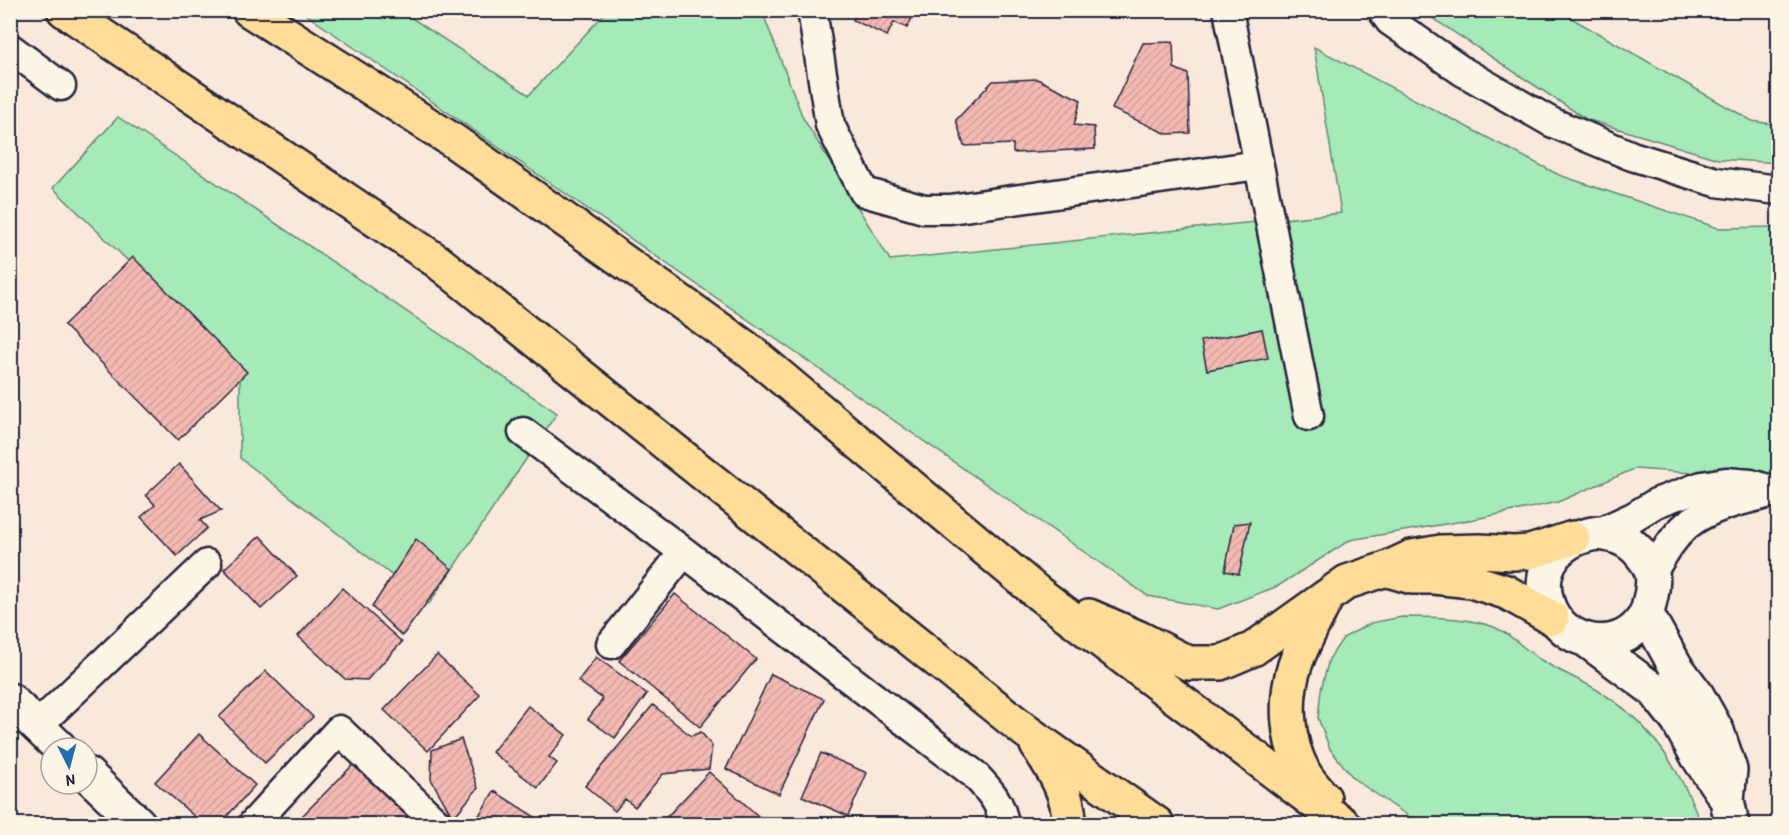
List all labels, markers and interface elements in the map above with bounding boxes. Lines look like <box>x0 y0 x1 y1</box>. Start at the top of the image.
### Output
north arrow <box>39 736 99 796</box>
text: N <box>65 770 76 792</box>

